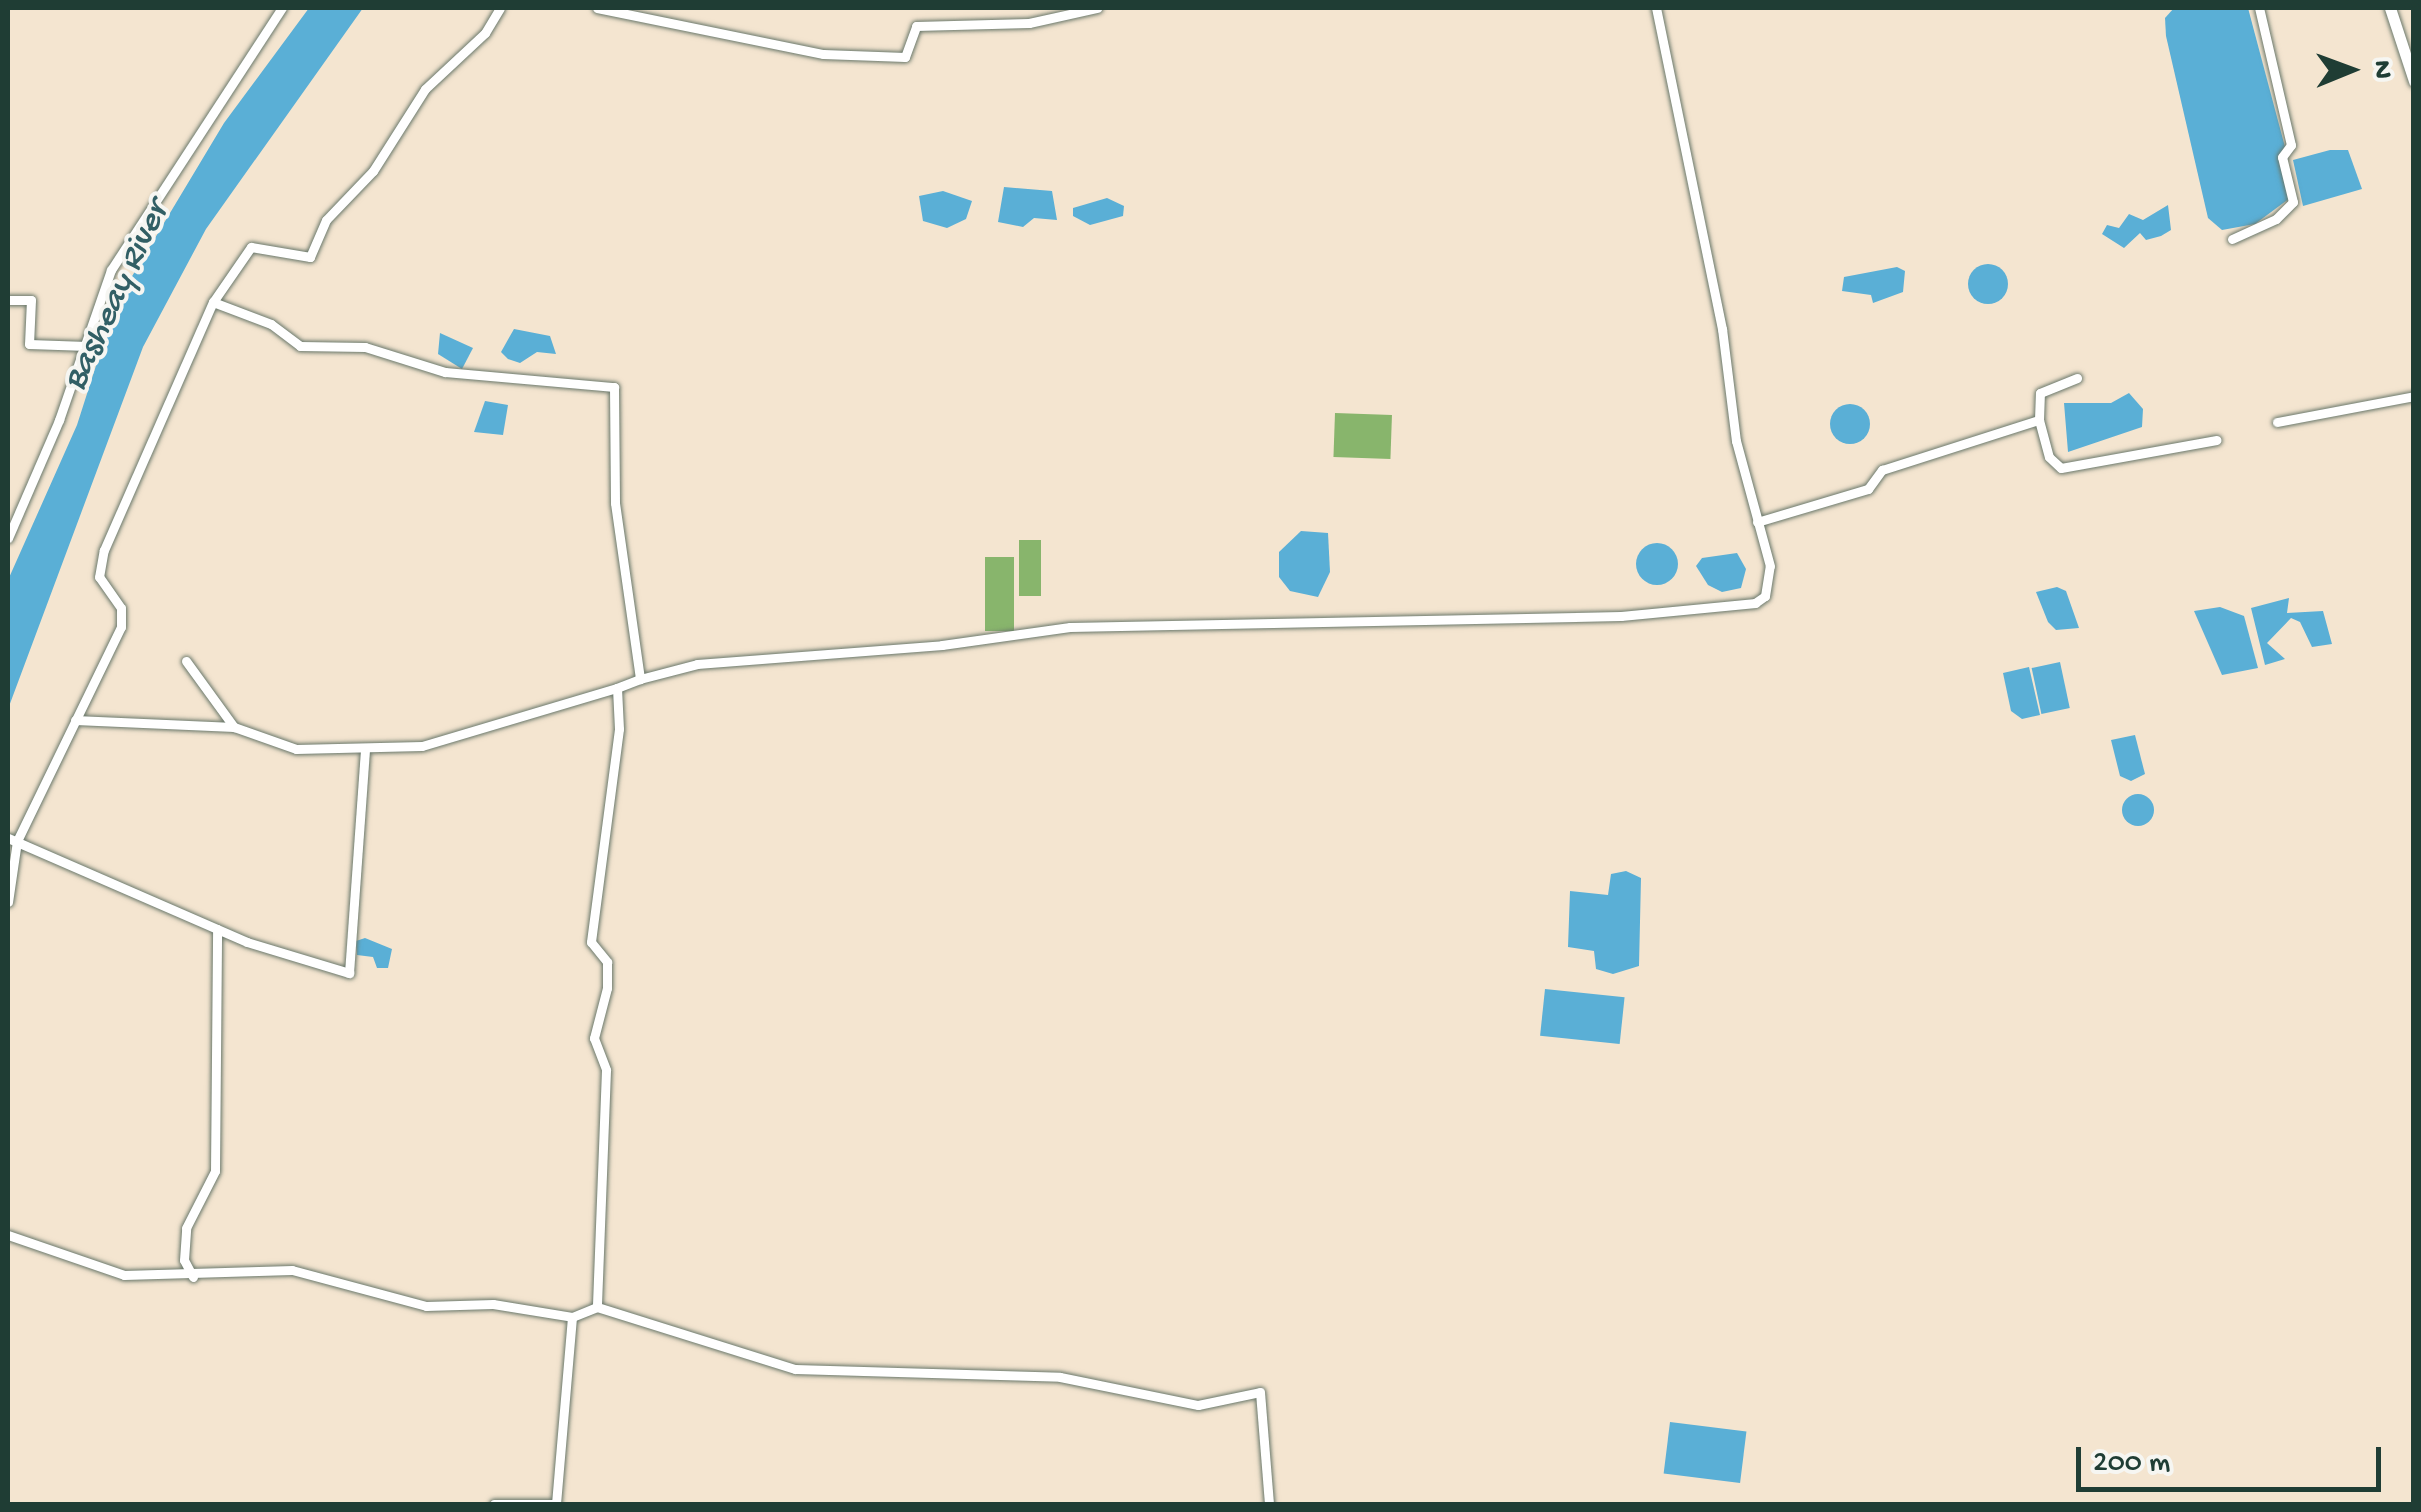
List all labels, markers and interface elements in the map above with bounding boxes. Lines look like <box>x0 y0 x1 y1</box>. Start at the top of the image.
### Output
north arrow <box>2301 20 2401 120</box>
text: N <box>2365 60 2398 79</box>
water label: Basheay River <box>56 196 180 398</box>
scale bar <box>2081 1427 2386 1489</box>
text: 200 m <box>2093 1447 2170 1482</box>

